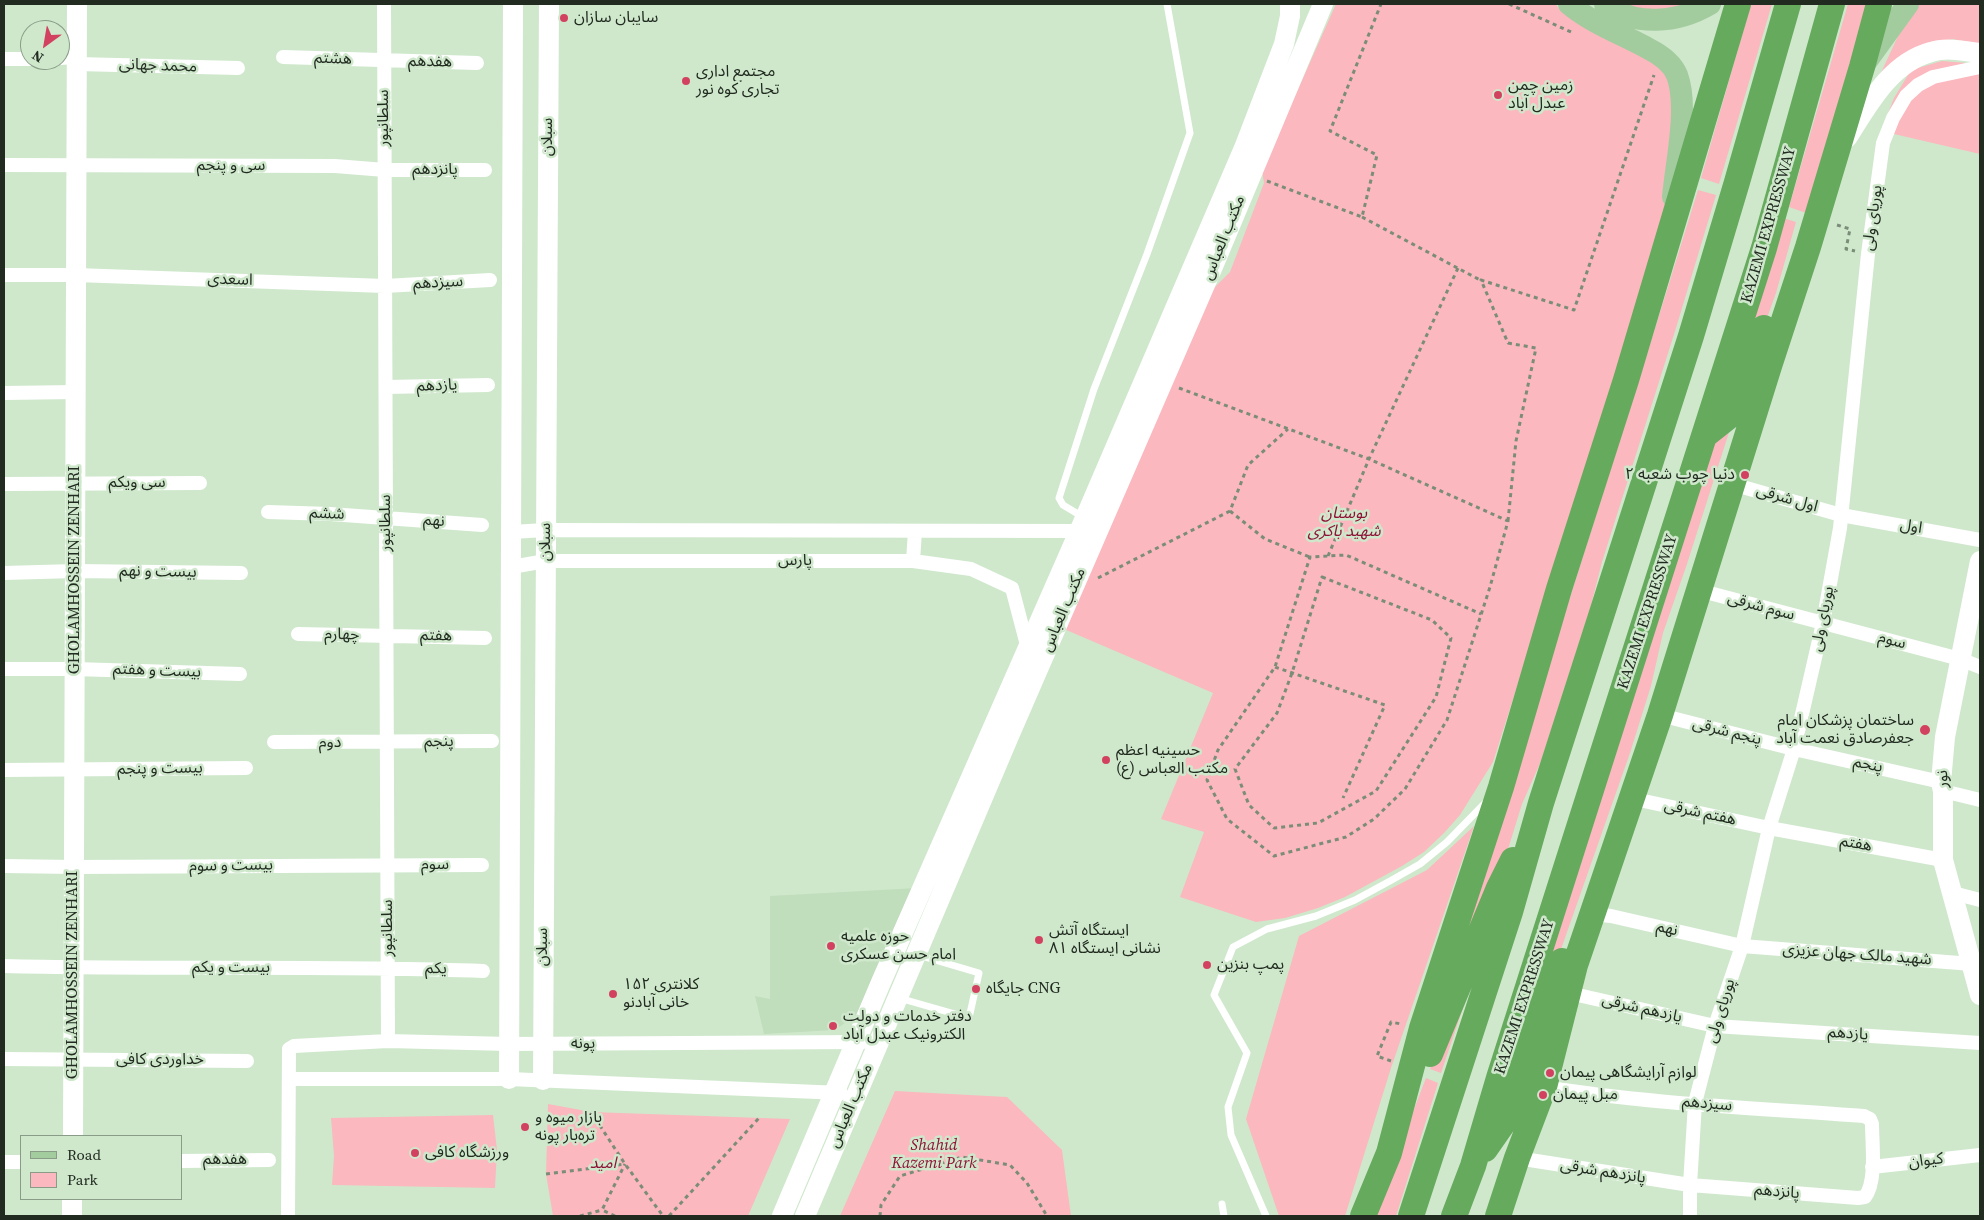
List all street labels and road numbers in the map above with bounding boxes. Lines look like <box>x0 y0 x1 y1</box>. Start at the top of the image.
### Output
street label: هشتم <box>314 49 352 69</box>
street label: هفدهم <box>408 52 452 72</box>
street label: محمد جهانی <box>119 55 197 77</box>
street label: سلطانپور <box>374 89 394 147</box>
street label: سبلان <box>538 118 558 156</box>
street label: KAZEMI EXPRESSWAY <box>1737 144 1801 306</box>
street label: سی و پنجم <box>197 156 265 176</box>
street label: پانزدهم <box>412 160 458 180</box>
street label: پوریای ولی <box>1859 184 1887 252</box>
street label: مکتب العباس <box>1198 193 1250 283</box>
street label: اسعدی <box>207 270 253 290</box>
street label: سیزدهم <box>412 272 464 294</box>
street label: یازدهم <box>416 376 458 396</box>
street label: GHOLAMHOSSEIN ZENHARI <box>65 466 85 674</box>
street label: سی ویکم <box>108 473 166 493</box>
street label: اول شرقی <box>1754 481 1820 517</box>
street label: سلطانپور <box>376 494 396 552</box>
street label: ششم <box>309 503 345 525</box>
street label: نهم <box>423 511 445 531</box>
street label: اول <box>1898 516 1924 538</box>
street label: سبلان <box>536 523 556 561</box>
street label: KAZEMI EXPRESSWAY <box>1614 532 1682 692</box>
street label: پارس <box>778 551 812 571</box>
street label: بیست و نهم <box>119 562 197 582</box>
street label: مکتب العباس <box>1038 565 1090 655</box>
street label: پوریای ولی <box>1807 585 1839 653</box>
street label: سوم شرقی <box>1725 589 1797 625</box>
street label: چهارم <box>324 625 360 645</box>
street label: هفتم <box>420 626 452 646</box>
street label: سوم <box>1876 628 1908 654</box>
street label: بیست و هفتم <box>113 660 201 682</box>
street label: پنجم شرقی <box>1690 714 1764 750</box>
street label: پنجم <box>424 732 454 752</box>
street label: دوم <box>319 733 341 753</box>
street label: پنجم <box>1852 753 1884 777</box>
street label: بیست و پنجم <box>117 759 203 779</box>
street label: نور <box>1933 770 1953 788</box>
street label: هفتم شرقی <box>1662 796 1738 830</box>
street label: هفتم <box>1839 832 1873 856</box>
street label: سوم <box>421 855 449 875</box>
street label: بیست و سوم <box>189 856 273 876</box>
street label: GHOLAMHOSSEIN ZENHARI <box>63 871 83 1079</box>
street label: سلطانپور <box>378 899 398 957</box>
street label: KAZEMI EXPRESSWAY <box>1491 917 1559 1077</box>
street label: نهم <box>1654 917 1680 941</box>
street label: سبلان <box>533 928 553 966</box>
street label: شهید مالک جهان عزیزی <box>1782 940 1932 970</box>
street label: بیست و یکم <box>192 958 270 978</box>
street label: یکم <box>425 959 447 979</box>
street label: پوریای ولی <box>1702 977 1740 1045</box>
street label: یازدهم شرقی <box>1600 990 1684 1028</box>
street label: یازدهم <box>1827 1023 1869 1045</box>
street label: پونه <box>571 1034 595 1054</box>
street label: خداوردی کافی <box>116 1050 204 1070</box>
street label: مکتب العباس <box>825 1061 877 1151</box>
street label: سیزدهم <box>1681 1092 1733 1116</box>
street label: کیوان <box>1908 1149 1944 1173</box>
street label: هفدهم <box>203 1150 247 1170</box>
street label: پانزدهم شرقی <box>1559 1156 1647 1188</box>
street label: پانزدهم <box>1754 1180 1800 1204</box>

